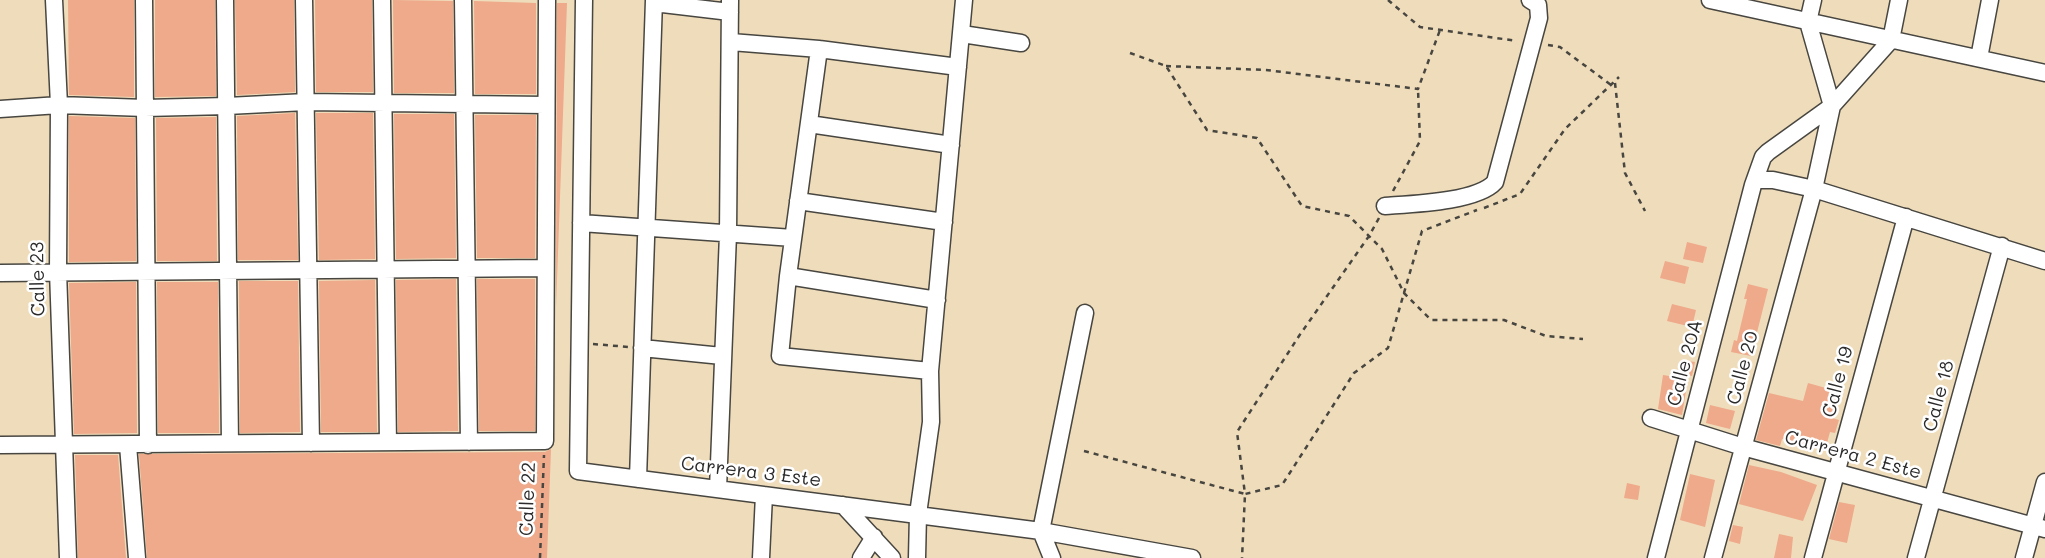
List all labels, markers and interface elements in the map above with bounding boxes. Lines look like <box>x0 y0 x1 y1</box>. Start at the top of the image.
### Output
street label: Calle 23 <box>26 242 50 316</box>
street label: Calle 20A <box>1663 317 1707 409</box>
street label: Calle 20 <box>1722 329 1764 407</box>
street label: Calle 19 <box>1818 344 1858 420</box>
street label: Calle 18 <box>1919 358 1959 434</box>
street label: Carrera 2 Este <box>1782 426 1924 484</box>
street label: Carrera 3 Este <box>680 452 822 492</box>
street label: Calle 22 <box>515 462 541 536</box>

